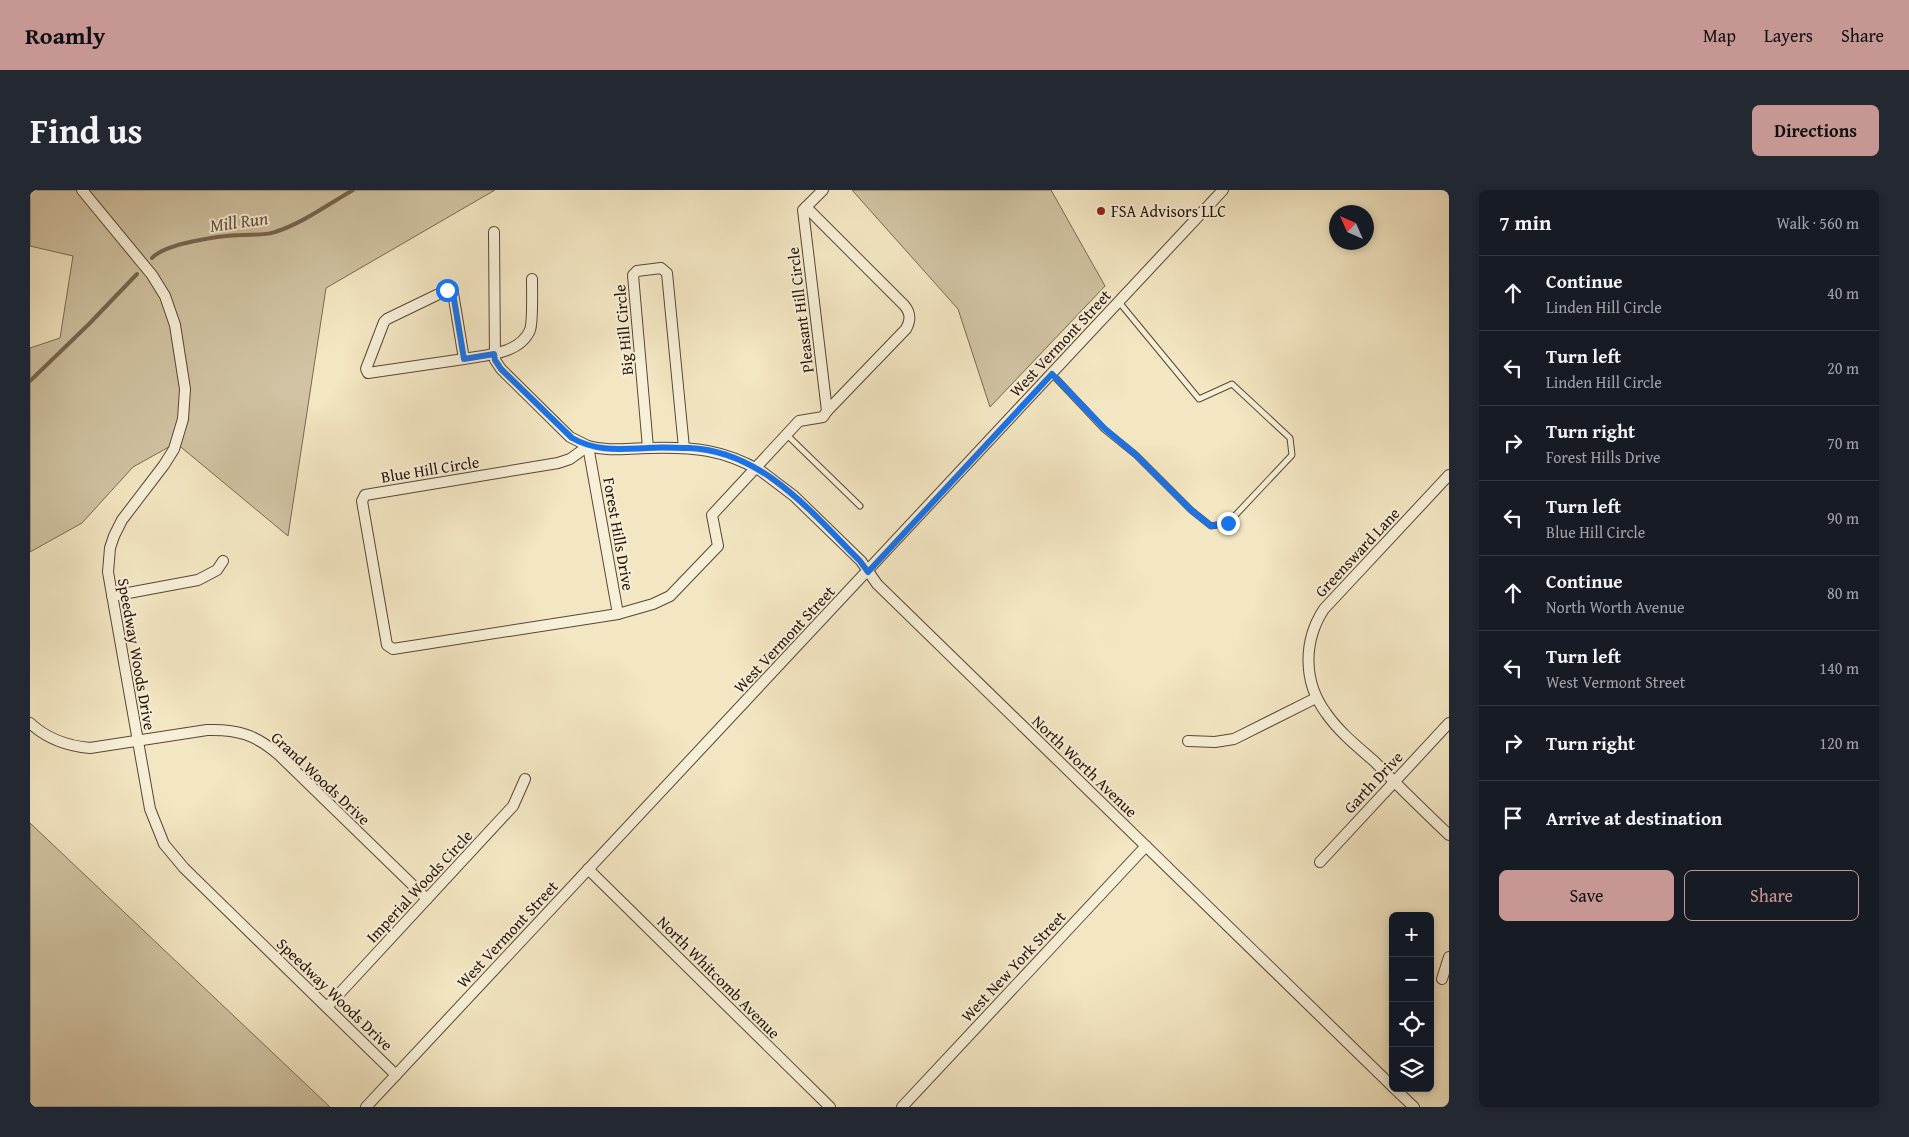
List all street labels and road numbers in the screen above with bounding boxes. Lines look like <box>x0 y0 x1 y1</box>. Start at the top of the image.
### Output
street label: Pleasant Hill Circle <box>780 246 820 374</box>
street label: Big Hill Circle <box>607 284 639 376</box>
street label: West Vermont Street <box>1004 284 1117 402</box>
street label: Blue Hill Circle <box>379 449 481 489</box>
street label: Forest Hills Drive <box>597 475 641 593</box>
street label: Greensward Lane <box>1309 502 1405 602</box>
street label: Speedway Woods Drive <box>112 576 162 732</box>
street label: West Vermont Street <box>728 580 841 698</box>
street label: North Worth Avenue <box>1027 709 1143 823</box>
street label: Grand Woods Drive <box>266 726 376 830</box>
street label: Garth Drive <box>1338 745 1408 819</box>
street label: Imperial Woods Circle <box>360 824 478 948</box>
street label: West Vermont Street <box>451 875 564 993</box>
street label: West New York Street <box>955 905 1071 1027</box>
street label: North Whitcomb Avenue <box>652 910 786 1044</box>
street label: Speedway Woods Drive <box>271 932 399 1056</box>

